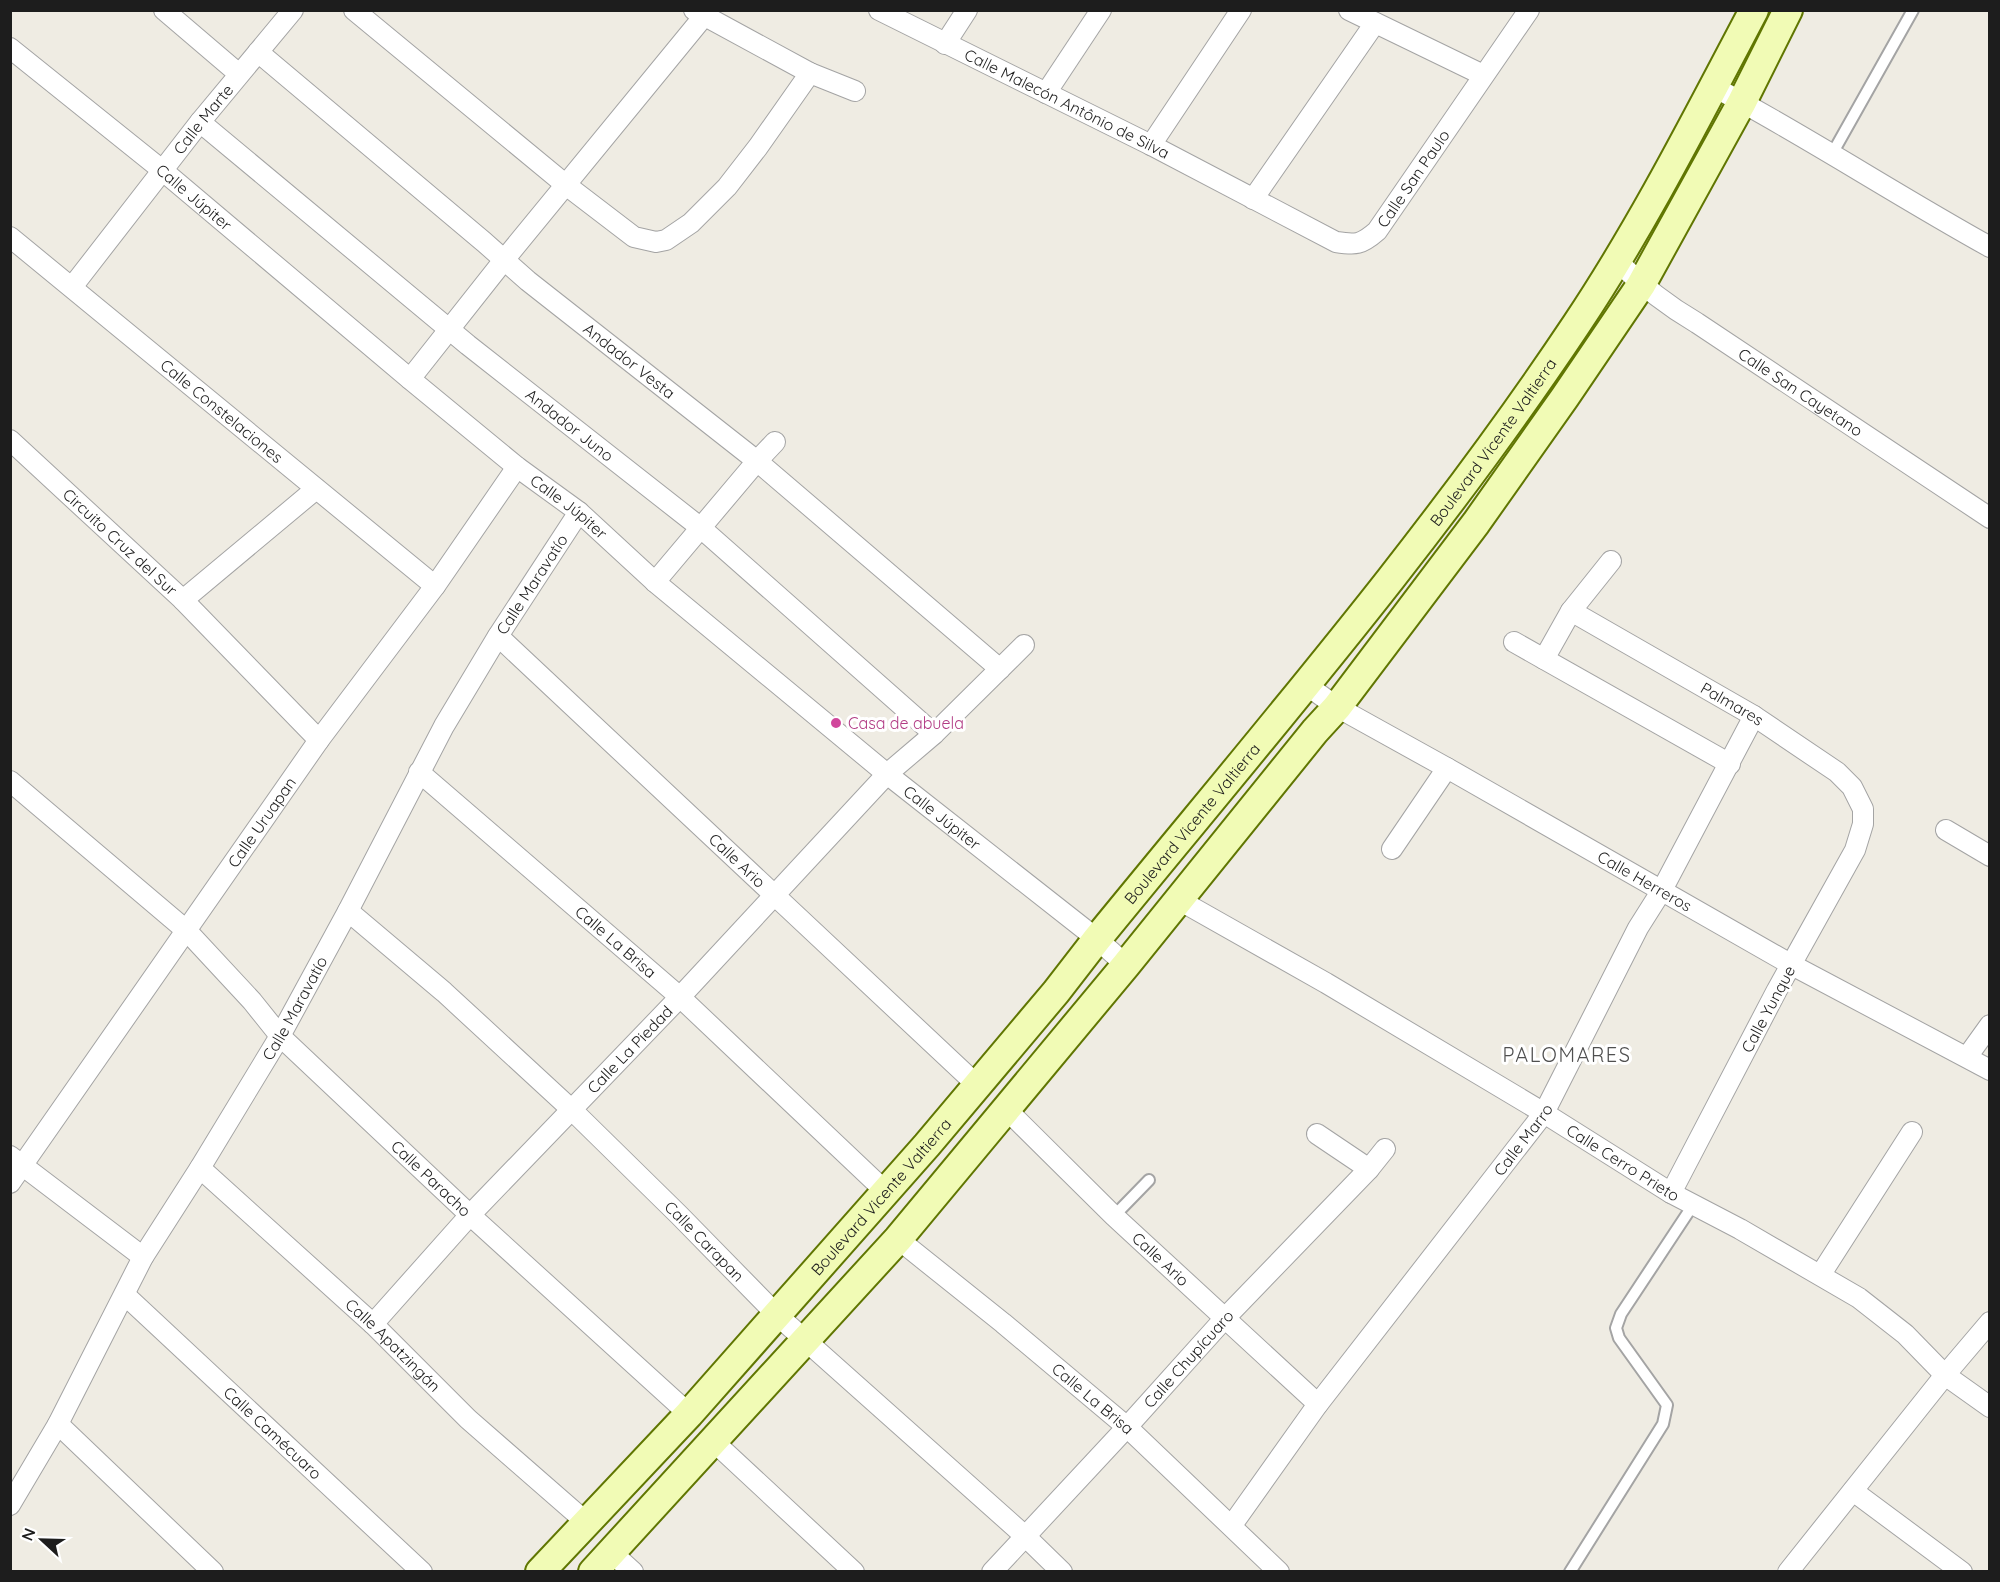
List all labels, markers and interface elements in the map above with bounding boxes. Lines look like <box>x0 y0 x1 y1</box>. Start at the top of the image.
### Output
street label: Calle Malecón Antônio de Silva <box>961 44 1173 163</box>
street label: Calle Marte <box>169 80 237 158</box>
street label: Calle San Paulo <box>1372 126 1454 231</box>
street label: Calle Júpiter <box>152 160 236 235</box>
street label: Andador Vesta <box>580 319 679 403</box>
street label: Calle San Cayetano <box>1735 343 1867 441</box>
street label: Boulevard Vicente Valtierra <box>1425 354 1561 530</box>
street label: Calle Constelaciones <box>156 355 287 467</box>
street label: Andador Juno <box>522 384 618 466</box>
street label: Calle Júpiter <box>526 470 612 543</box>
street label: Circuito Cruz del Sur <box>59 484 182 600</box>
street label: Calle Maravatío <box>492 530 572 638</box>
street label: Palmares <box>1697 678 1768 730</box>
place label: Casa de abuela <box>848 713 964 733</box>
marker: Casa de abuela <box>829 716 843 730</box>
street label: Boulevard Vicente Valtierra <box>1120 739 1264 908</box>
street label: Calle Uruapan <box>223 773 300 871</box>
street label: Calle Júpiter <box>900 781 985 854</box>
street label: Calle Ario <box>705 829 770 892</box>
street label: Calle Herreros <box>1594 846 1696 916</box>
street label: Calle La Brisa <box>571 901 661 982</box>
street label: Calle Maravatío <box>258 953 331 1064</box>
street label: Calle Yunque <box>1737 962 1799 1056</box>
street label: Calle La Piedad <box>583 1001 677 1097</box>
district label: PALOMARES <box>1503 1042 1631 1067</box>
street label: Calle Marro <box>1489 1101 1557 1180</box>
street label: Boulevard Vicente Valtierra <box>806 1114 955 1279</box>
street label: Calle Cerro Prieto <box>1563 1120 1683 1206</box>
street label: Calle Paracho <box>387 1136 475 1221</box>
street label: Calle Carapan <box>660 1196 748 1286</box>
street label: Calle Ario <box>1128 1228 1193 1290</box>
street label: Calle Apatzingán <box>341 1294 445 1396</box>
street label: Calle Chupícuaro <box>1139 1305 1238 1412</box>
street label: Calle La Brisa <box>1048 1358 1138 1438</box>
street label: Calle Camécuaro <box>219 1382 326 1483</box>
north arrow <box>12 1510 72 1570</box>
text: N <box>17 1525 40 1544</box>

